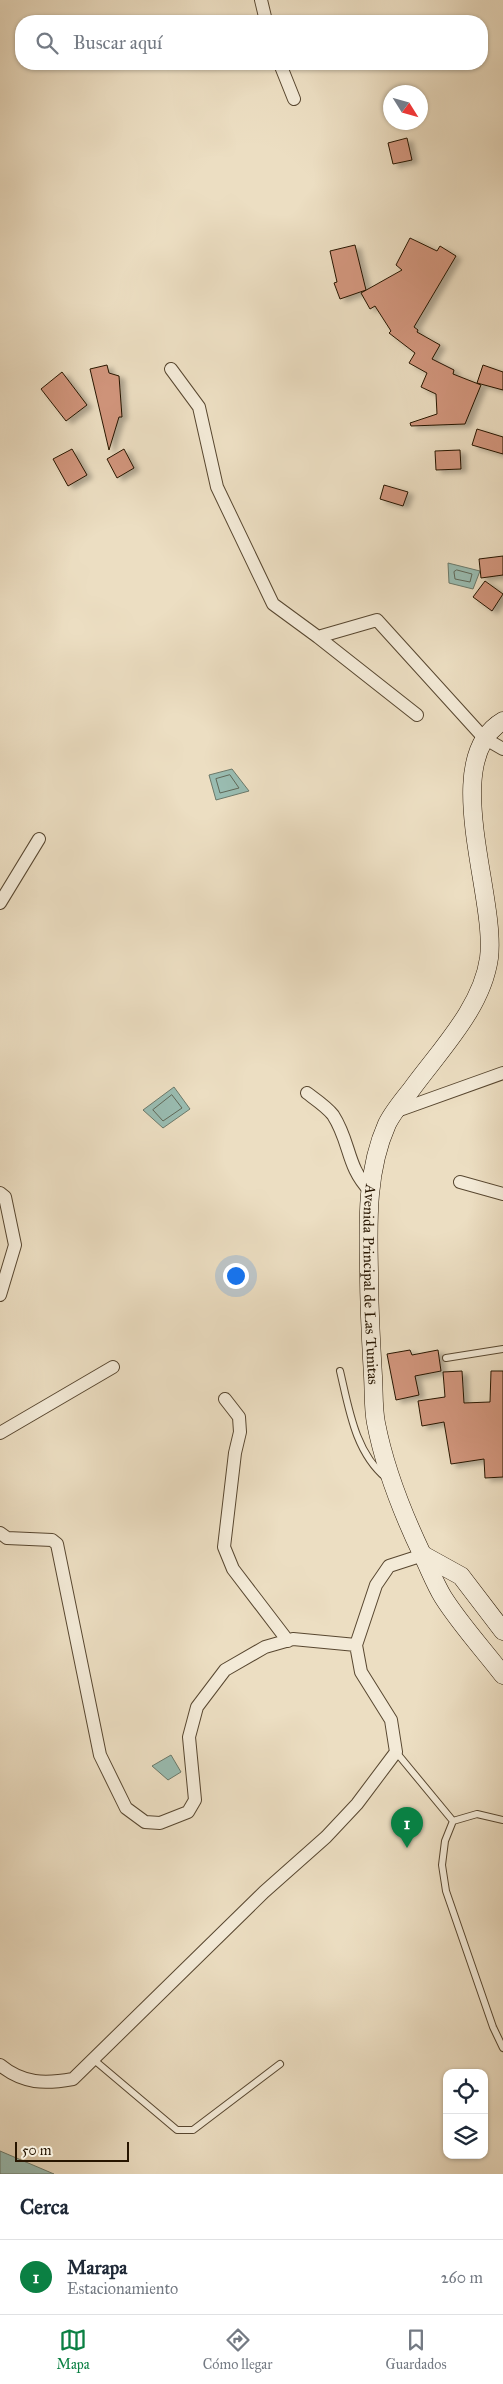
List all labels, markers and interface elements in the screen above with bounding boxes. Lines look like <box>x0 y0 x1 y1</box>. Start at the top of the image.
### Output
search box <box>15 15 488 70</box>
icon: search <box>33 29 61 57</box>
text: Buscar aquí <box>73 31 162 54</box>
north arrow <box>383 85 428 130</box>
street label: Avenida Principal de Las Tunitas <box>359 1182 382 1385</box>
your location <box>223 1263 249 1289</box>
pin: 1 <box>391 1807 423 1848</box>
map controls <box>443 2069 488 2159</box>
button: locate <box>443 2069 488 2114</box>
button: layers <box>443 2114 488 2159</box>
scale bar <box>15 2139 129 2162</box>
text: 50 m <box>22 2142 51 2159</box>
text: Cerca <box>20 2194 69 2220</box>
text: Marapa <box>67 2256 127 2279</box>
text: 1 <box>33 2268 39 2287</box>
text: 260 m <box>441 2268 483 2287</box>
text: Estacionamiento <box>67 2279 178 2298</box>
tab: Mapa <box>57 2326 90 2373</box>
tab: Cómo llegar <box>203 2326 272 2373</box>
tab: Guardados <box>385 2326 446 2373</box>

